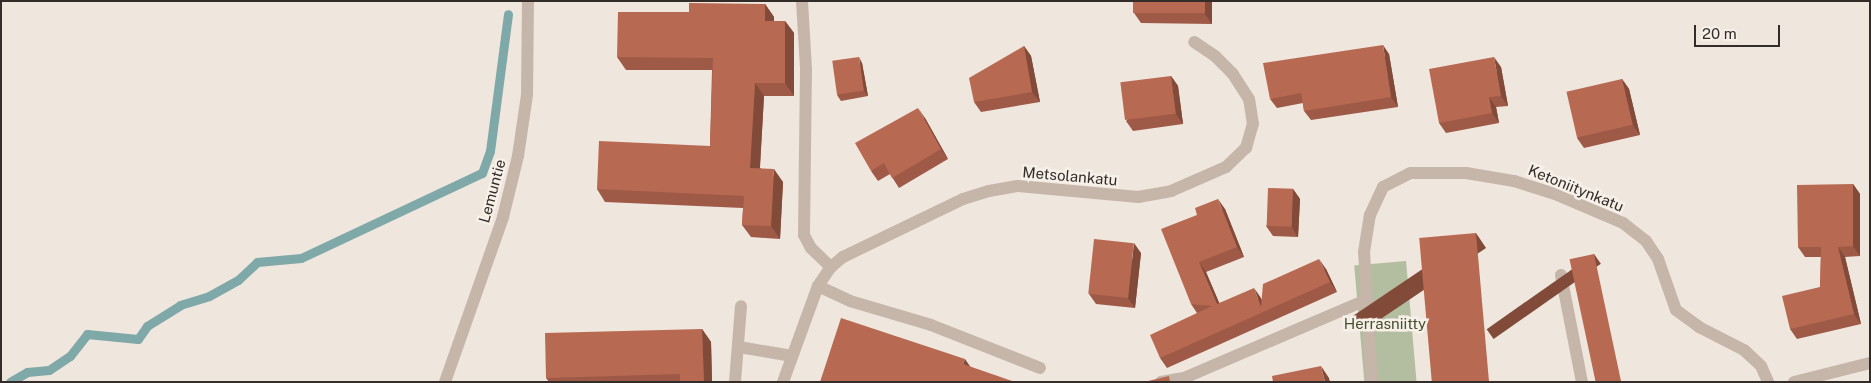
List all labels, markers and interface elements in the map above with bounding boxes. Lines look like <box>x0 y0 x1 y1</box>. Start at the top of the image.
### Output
scale bar <box>1696 15 1782 47</box>
text: 20 m <box>1702 25 1737 42</box>
street label: Lemuntie <box>475 157 509 225</box>
street label: Ketoniitynkatu <box>1526 161 1626 215</box>
street label: Metsolankatu <box>1022 163 1118 189</box>
park label: Herrasniitty <box>1344 315 1426 333</box>

